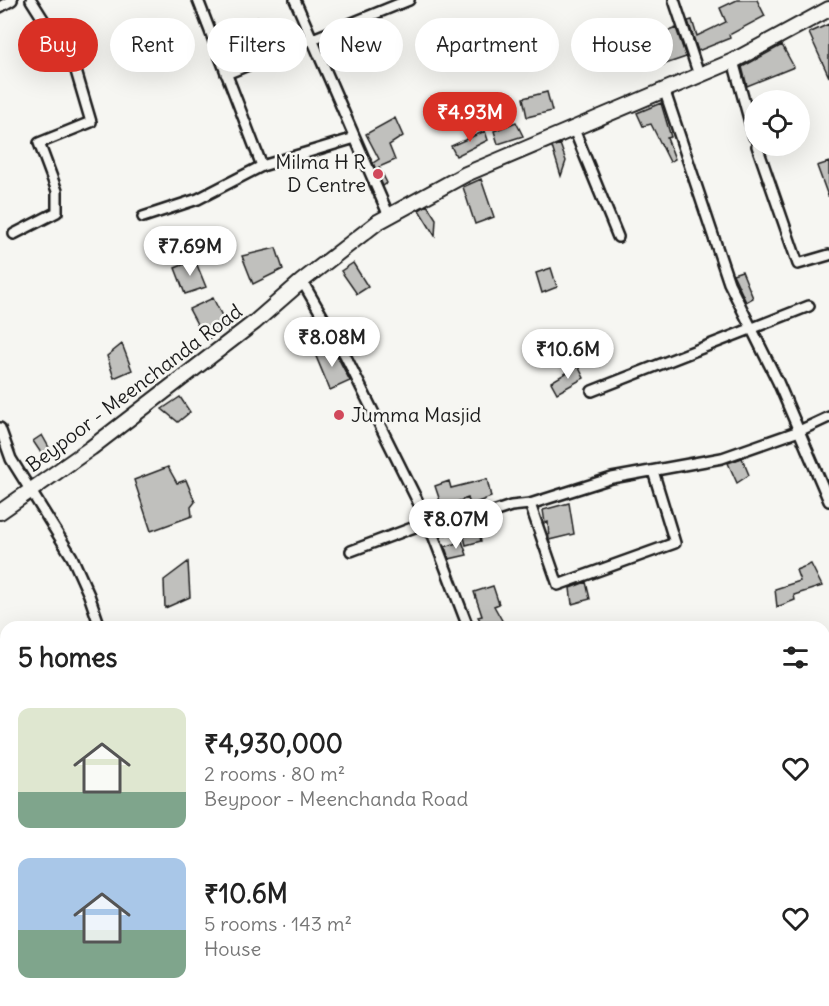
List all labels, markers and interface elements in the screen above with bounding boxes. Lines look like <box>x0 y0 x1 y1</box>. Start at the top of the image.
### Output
chip: Buy <box>18 18 98 72</box>
chip: Rent <box>110 18 195 72</box>
chip: Filters <box>207 18 307 72</box>
chip: New <box>319 18 403 72</box>
chip: Apartment <box>415 18 559 72</box>
chip: House <box>571 18 673 72</box>
map controls <box>744 90 810 156</box>
button: locate <box>744 90 810 156</box>
pin: ₹4.93M <box>421 92 519 143</box>
text: ₹4.93M <box>437 99 503 124</box>
place label: Milma H R D Centre <box>275 149 366 197</box>
marker: Milma H R D Centre <box>371 167 385 181</box>
pin: ₹7.69M <box>141 226 239 277</box>
text: ₹7.69M <box>158 233 222 258</box>
street label: Beypoor - Meenchanda Road <box>21 298 247 477</box>
pin: ₹8.08M <box>283 317 381 368</box>
text: ₹8.08M <box>298 324 366 349</box>
pin: ₹10.6M <box>519 329 617 380</box>
text: ₹10.6M <box>536 336 600 361</box>
place label: Jumma Masjid <box>351 402 482 427</box>
marker: Jumma Masjid <box>332 408 346 422</box>
pin: ₹8.07M <box>407 499 505 550</box>
text: ₹8.07M <box>423 506 489 531</box>
text: 5 homes <box>18 641 117 674</box>
icon: filters <box>779 641 812 674</box>
text: ₹4,930,000 <box>204 727 343 760</box>
icon: home <box>66 732 138 804</box>
icon: heart <box>779 752 812 785</box>
text: 2 rooms · 80 m² <box>204 761 345 786</box>
text: Beypoor - Meenchanda Road <box>204 786 468 811</box>
text: ₹10.6M <box>204 877 288 910</box>
icon: home <box>66 882 138 954</box>
icon: heart <box>779 902 812 935</box>
text: 5 rooms · 143 m² <box>204 911 352 936</box>
text: House <box>204 936 261 961</box>

